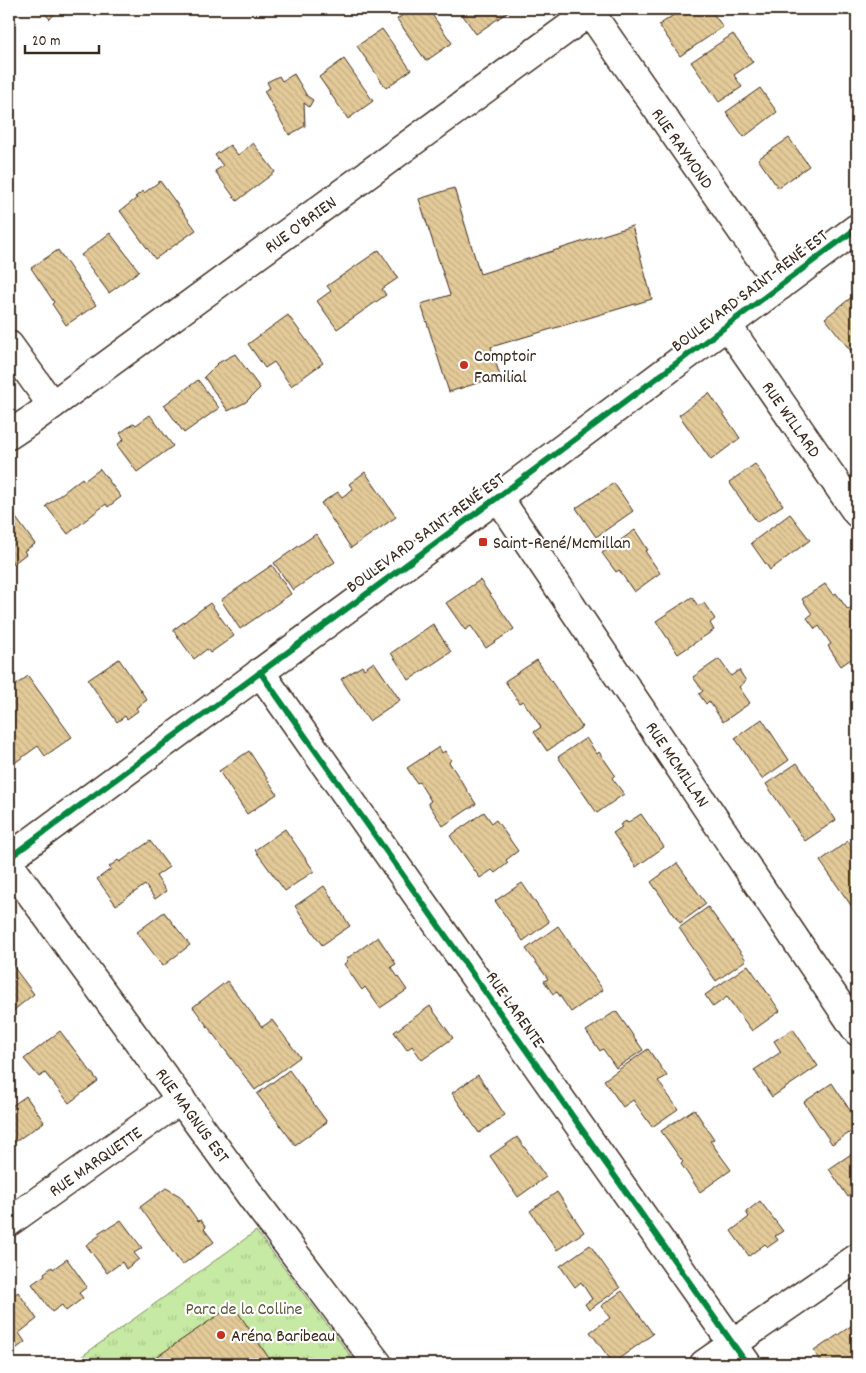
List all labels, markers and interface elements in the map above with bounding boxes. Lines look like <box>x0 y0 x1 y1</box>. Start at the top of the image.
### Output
scale bar <box>25 22 99 54</box>
text: 20 m <box>32 31 60 53</box>
street label: RUE RAYMOND <box>644 104 718 195</box>
street label: RUE O'BRIEN <box>260 191 343 261</box>
street label: BOULEVARD SAINT-RENÉ EST <box>667 225 834 359</box>
place label: Comptoir Familial <box>474 345 537 391</box>
marker: Comptoir Familial <box>458 359 470 371</box>
street label: RUE WILLARD <box>754 377 826 464</box>
street label: BOULEVARD SAINT-RENÉ EST <box>342 468 511 600</box>
place label: Saint-René/Mcmillan <box>493 532 630 557</box>
marker: Saint-René/Mcmillan <box>477 536 489 548</box>
street label: RUE MCMILLAN <box>638 717 714 813</box>
street label: RUE LARENTE <box>478 967 549 1054</box>
street label: RUE MAGNUS EST <box>148 1064 234 1169</box>
street label: RUE MARQUETTE <box>45 1122 148 1204</box>
park label: Parc de la Colline <box>186 1298 303 1323</box>
place label: Aréna Baribeau <box>231 1325 335 1350</box>
marker: Aréna Baribeau <box>215 1329 227 1341</box>

